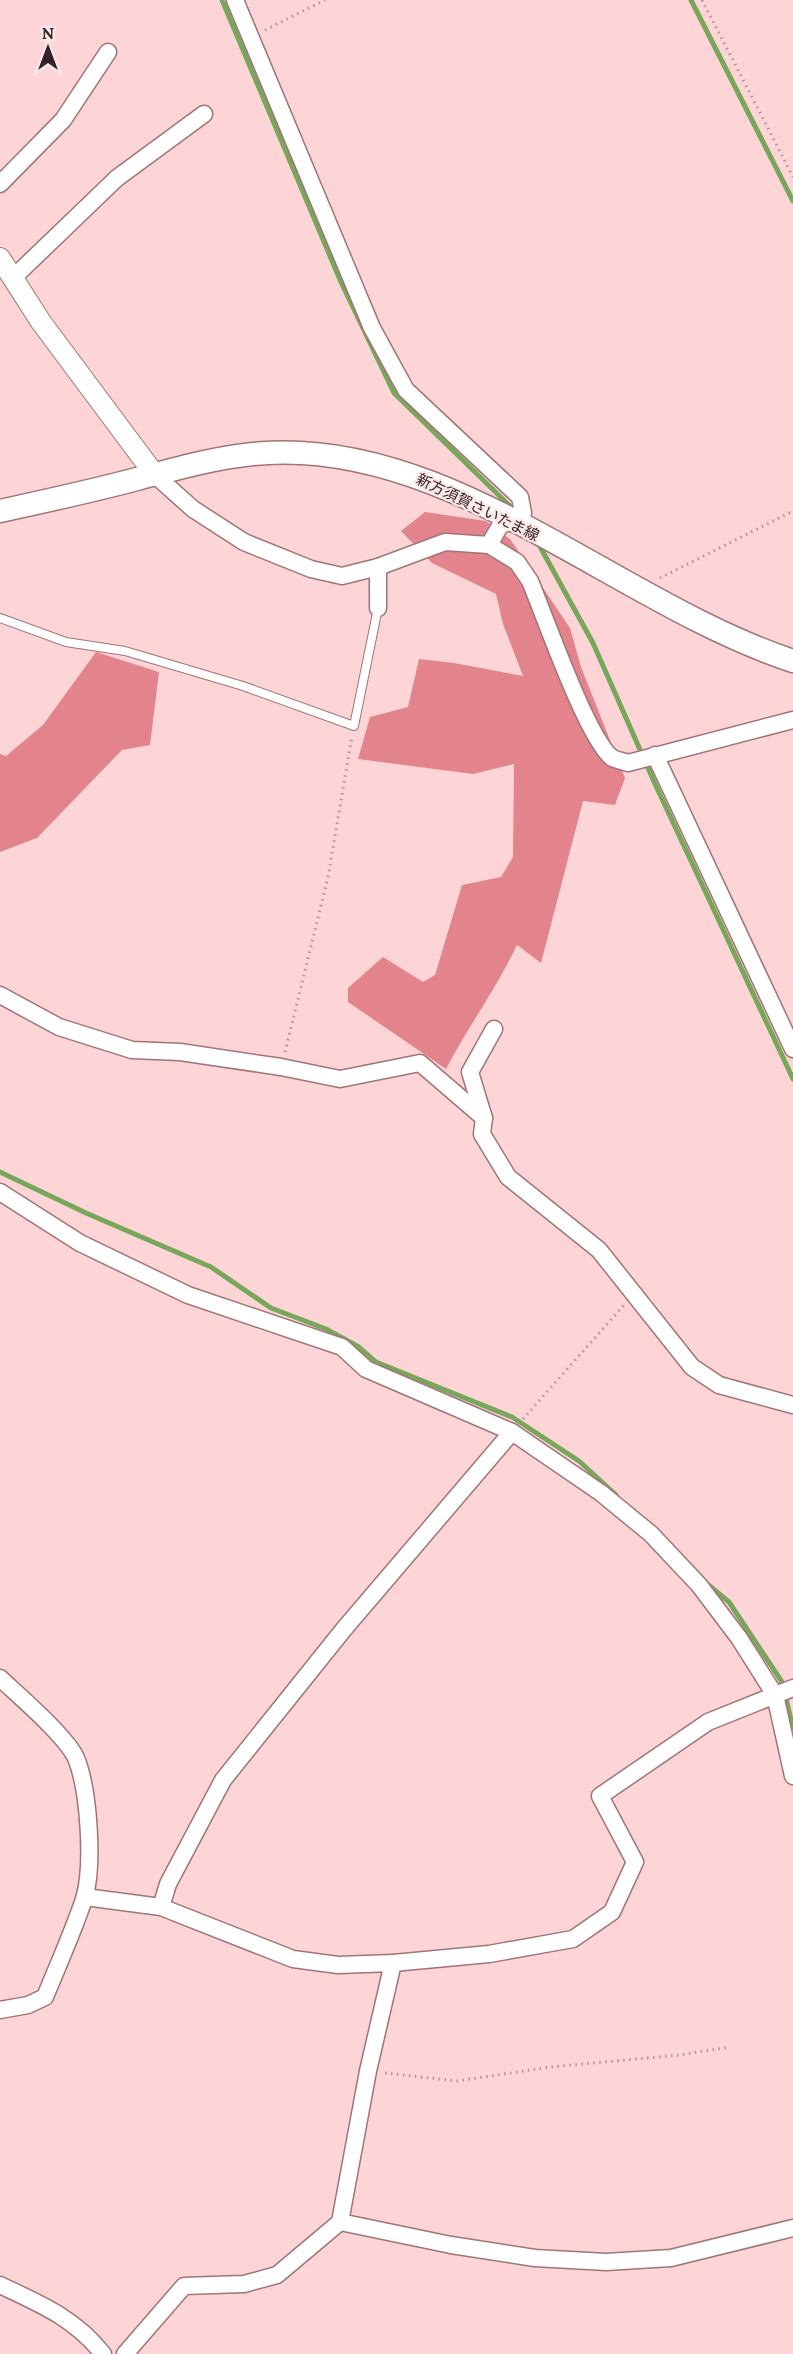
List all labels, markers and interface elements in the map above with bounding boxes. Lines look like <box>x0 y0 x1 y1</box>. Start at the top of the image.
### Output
north arrow <box>18 18 78 78</box>
text: N <box>42 23 54 43</box>
street label: 新方須賀さいたま線 <box>413 469 543 545</box>

